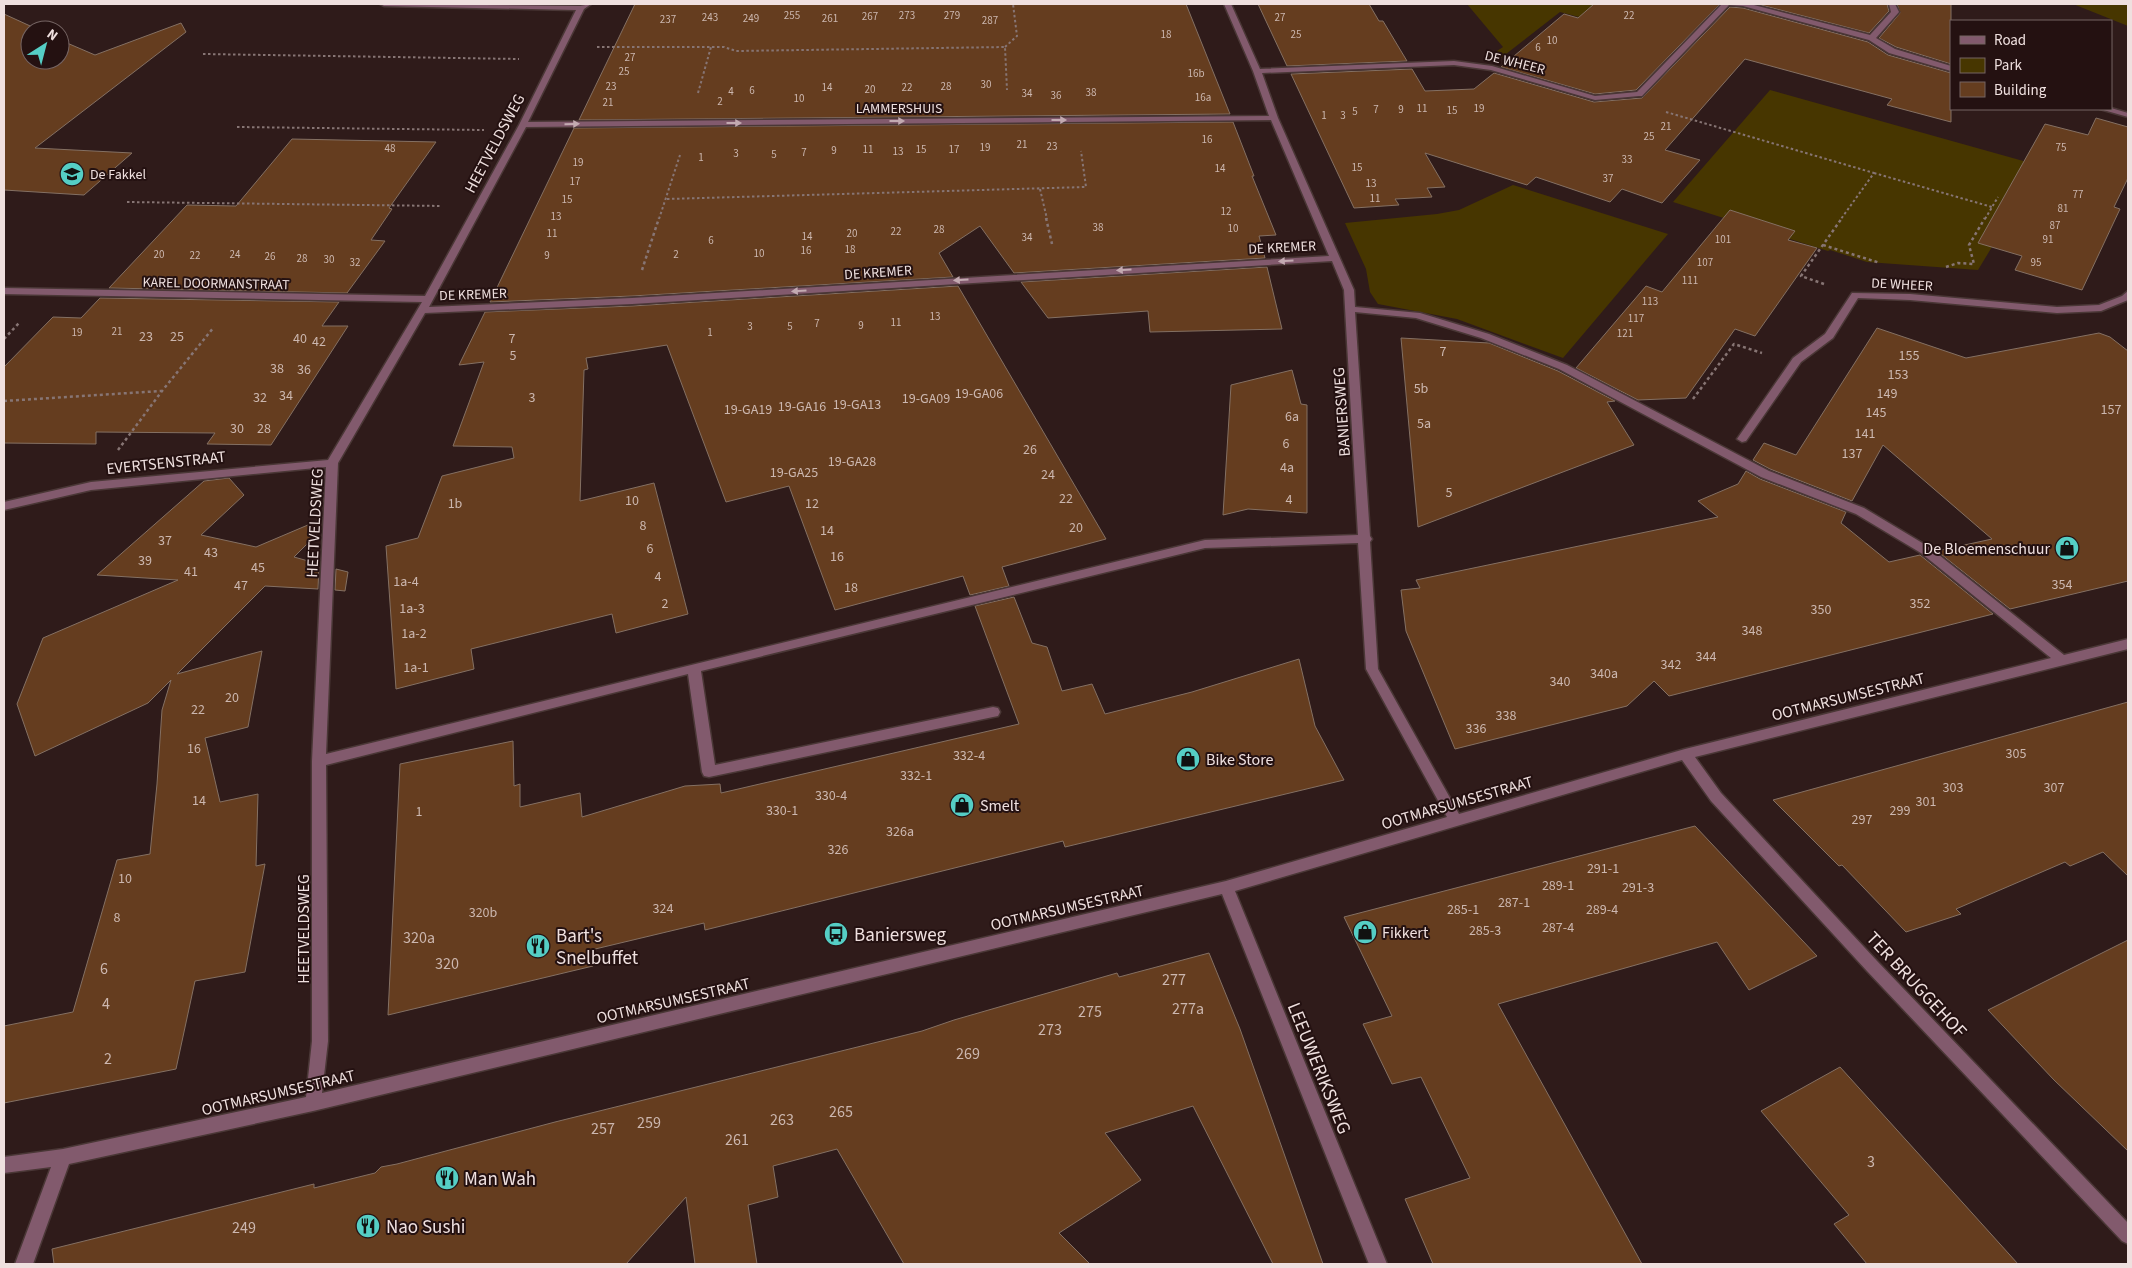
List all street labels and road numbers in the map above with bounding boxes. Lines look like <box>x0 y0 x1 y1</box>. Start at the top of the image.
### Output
street label: DE WHEER <box>1482 46 1547 80</box>
street label: HEETVELDSWEG <box>459 90 530 197</box>
street label: LAMMERSHUIS <box>856 99 942 119</box>
street label: DE KREMER <box>1248 236 1316 260</box>
street label: DE KREMER <box>844 261 913 285</box>
street label: KAREL DOORMANSTRAAT <box>142 273 290 295</box>
street label: DE WHEER <box>1871 273 1933 297</box>
street label: DE KREMER <box>439 284 507 306</box>
street label: BANIERSWEG <box>1328 367 1356 457</box>
street label: EVERTSENSTRAAT <box>105 446 227 480</box>
street label: HEETVELDSWEG <box>301 468 329 578</box>
street label: OOTMARSUMSESTRAAT <box>1769 667 1927 727</box>
street label: OOTMARSUMSESTRAAT <box>1379 771 1536 835</box>
street label: HEETVELDSWEG <box>293 874 315 984</box>
street label: OOTMARSUMSESTRAAT <box>988 880 1147 936</box>
street label: TER BRUGGEHOF <box>1859 926 1972 1044</box>
street label: OOTMARSUMSESTRAAT <box>594 973 753 1029</box>
street label: LEEUWERIKSWEG <box>1280 999 1357 1138</box>
street label: OOTMARSUMSESTRAAT <box>199 1065 358 1121</box>

